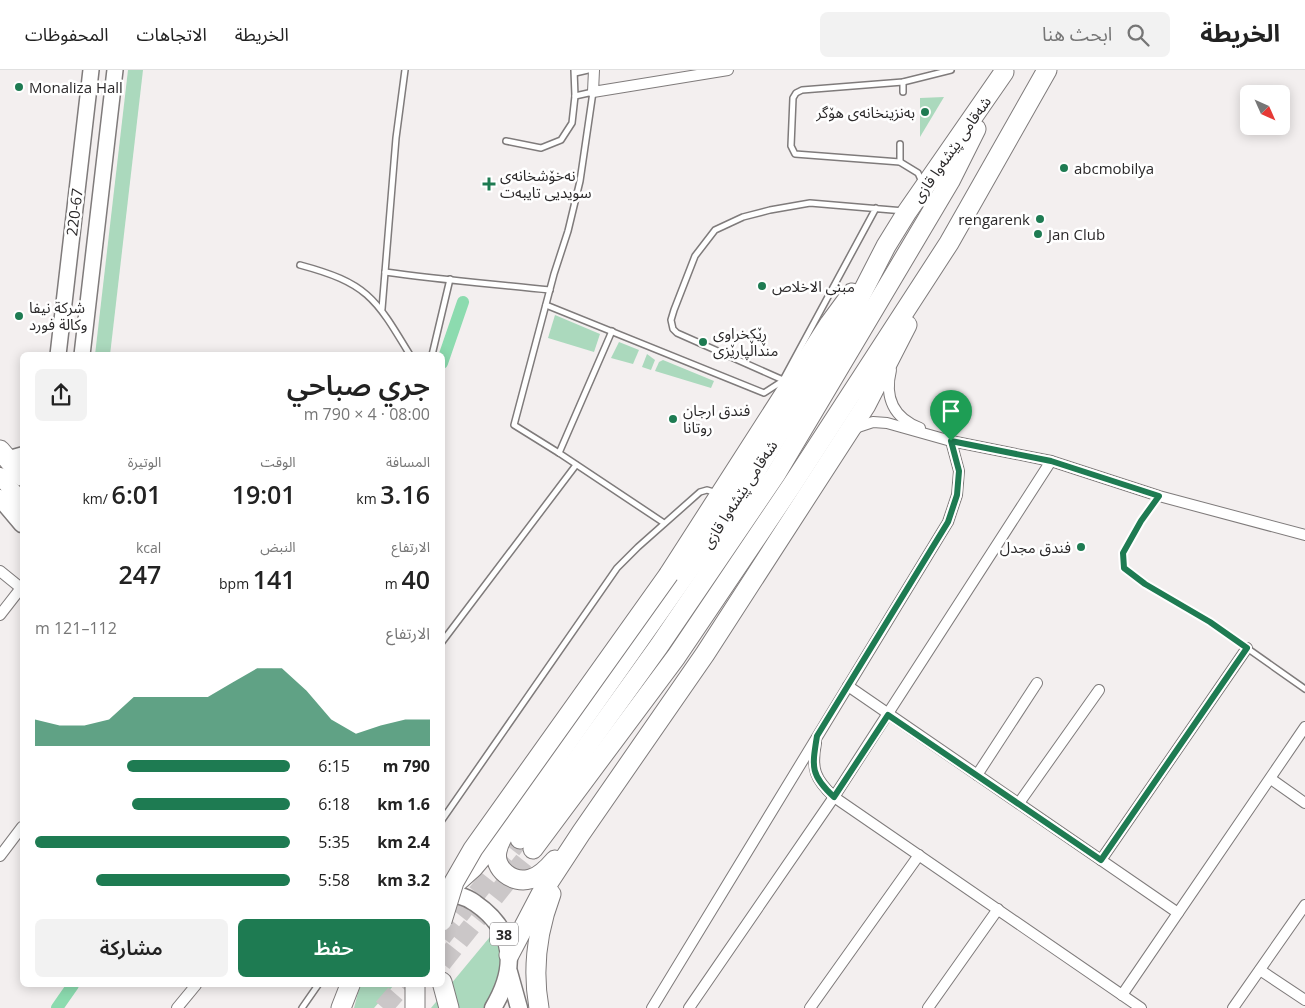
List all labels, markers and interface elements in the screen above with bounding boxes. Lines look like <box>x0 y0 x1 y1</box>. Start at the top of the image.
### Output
search box <box>820 12 1170 57</box>
text: الخريطة <box>1200 16 1280 49</box>
text: ابحث هنا <box>1042 21 1112 47</box>
icon: search <box>1124 21 1152 49</box>
text: المحفوظات <box>25 22 109 46</box>
text: الاتجاهات <box>137 22 207 46</box>
text: الخريطة <box>235 22 289 46</box>
place label: Monaliza Hall <box>29 77 123 97</box>
marker: Monaliza Hall <box>13 81 25 93</box>
north arrow <box>1240 85 1290 135</box>
map controls <box>1240 85 1290 135</box>
street label: شەقامی پێشەوا قازی <box>907 92 996 207</box>
place label: بەنزینخانەی هۆگر <box>815 102 915 122</box>
marker: بەنزینخانەی هۆگر <box>919 106 931 118</box>
place label: abcmobilya <box>1074 158 1154 178</box>
marker: abcmobilya <box>1058 162 1070 174</box>
place label: نەخۆشخانەی سویدیی تایبەت <box>500 165 592 202</box>
marker: نەخۆشخانەی سویدیی تایبەت <box>482 177 496 191</box>
street label: 220-67 <box>61 187 87 237</box>
place label: rengarenk <box>958 209 1030 229</box>
marker: rengarenk <box>1034 213 1046 225</box>
place label: Jan Club <box>1046 224 1105 244</box>
marker: Jan Club <box>1032 228 1044 240</box>
place label: مبنى الاخلاص <box>772 276 855 296</box>
marker: مبنى الاخلاص <box>756 280 768 292</box>
place label: شركة نيفا وكالة فورد <box>29 297 87 334</box>
marker: شركة نيفا وكالة فورد <box>13 310 25 322</box>
place label: ڕێکخراوی منداڵپارێزی <box>713 323 778 361</box>
marker: ڕێکخراوی منداڵپارێزی <box>697 336 709 348</box>
text: جري صباحي <box>287 365 430 403</box>
button: share <box>35 369 87 421</box>
pin <box>930 390 972 441</box>
icon: arrive <box>937 397 965 425</box>
place label: فندق ارجان روتانا <box>683 400 751 437</box>
text: 08:00 · 4 × 790 m <box>304 403 430 425</box>
marker: فندق ارجان روتانا <box>667 413 679 425</box>
street label: شەقامی پێشەوا قازی <box>697 436 783 553</box>
text: الوتيرة <box>128 452 161 471</box>
text: الوقت <box>261 452 296 471</box>
text: المسافة <box>386 452 430 471</box>
text: 6:01 <box>112 477 161 511</box>
text: 19:01 <box>232 477 296 511</box>
text: 3.16 <box>380 477 430 511</box>
text: /km <box>83 489 112 508</box>
text: km <box>356 489 380 508</box>
text: النبض <box>260 537 296 556</box>
text: الارتفاع <box>392 537 430 556</box>
place label: فندق مجدل <box>1000 537 1071 557</box>
text: kcal <box>136 538 161 557</box>
marker: فندق مجدل <box>1075 541 1087 553</box>
text: 247 <box>118 557 161 591</box>
text: 141 <box>253 562 296 596</box>
text: 40 <box>401 562 430 596</box>
text: bpm <box>219 574 253 593</box>
text: m <box>385 574 401 593</box>
text: 112–121 m <box>35 617 117 639</box>
text: الارتفاع <box>386 622 430 644</box>
text: 6:15 <box>318 755 350 777</box>
text: 790 m <box>383 755 430 777</box>
text: 6:18 <box>318 793 350 815</box>
text: 1.6 km <box>377 793 430 815</box>
text: 5:35 <box>318 831 350 853</box>
text: 2.4 km <box>377 831 430 853</box>
text: 5:58 <box>318 869 350 891</box>
text: 3.2 km <box>377 869 430 891</box>
button: مشاركة <box>35 919 228 977</box>
button: حفظ <box>238 919 430 977</box>
road number: 38 <box>490 922 518 946</box>

